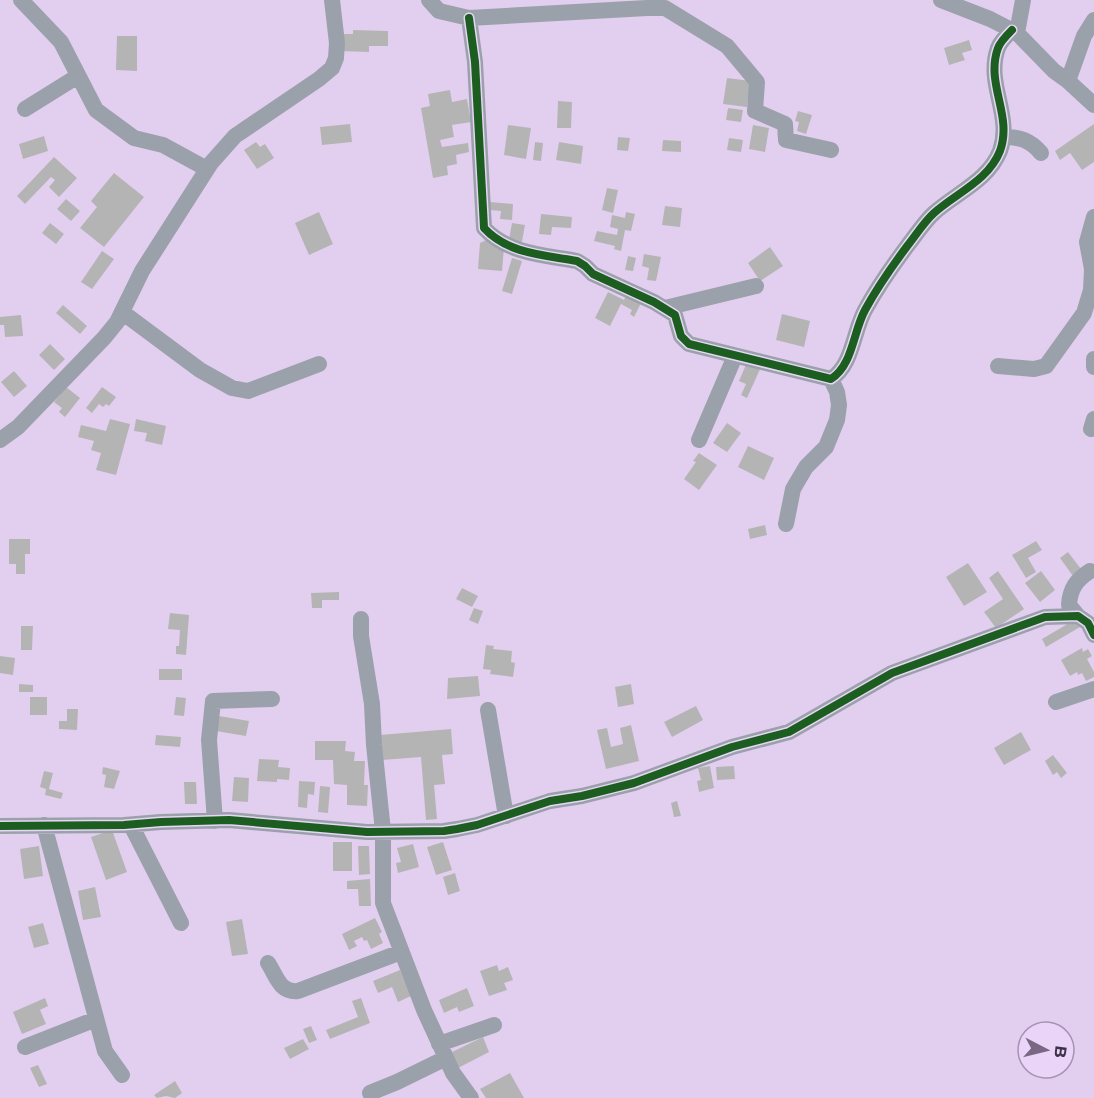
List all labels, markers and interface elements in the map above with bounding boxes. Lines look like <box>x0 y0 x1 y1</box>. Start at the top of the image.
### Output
north arrow <box>1016 1020 1076 1080</box>
text: B <box>1050 1045 1071 1059</box>

